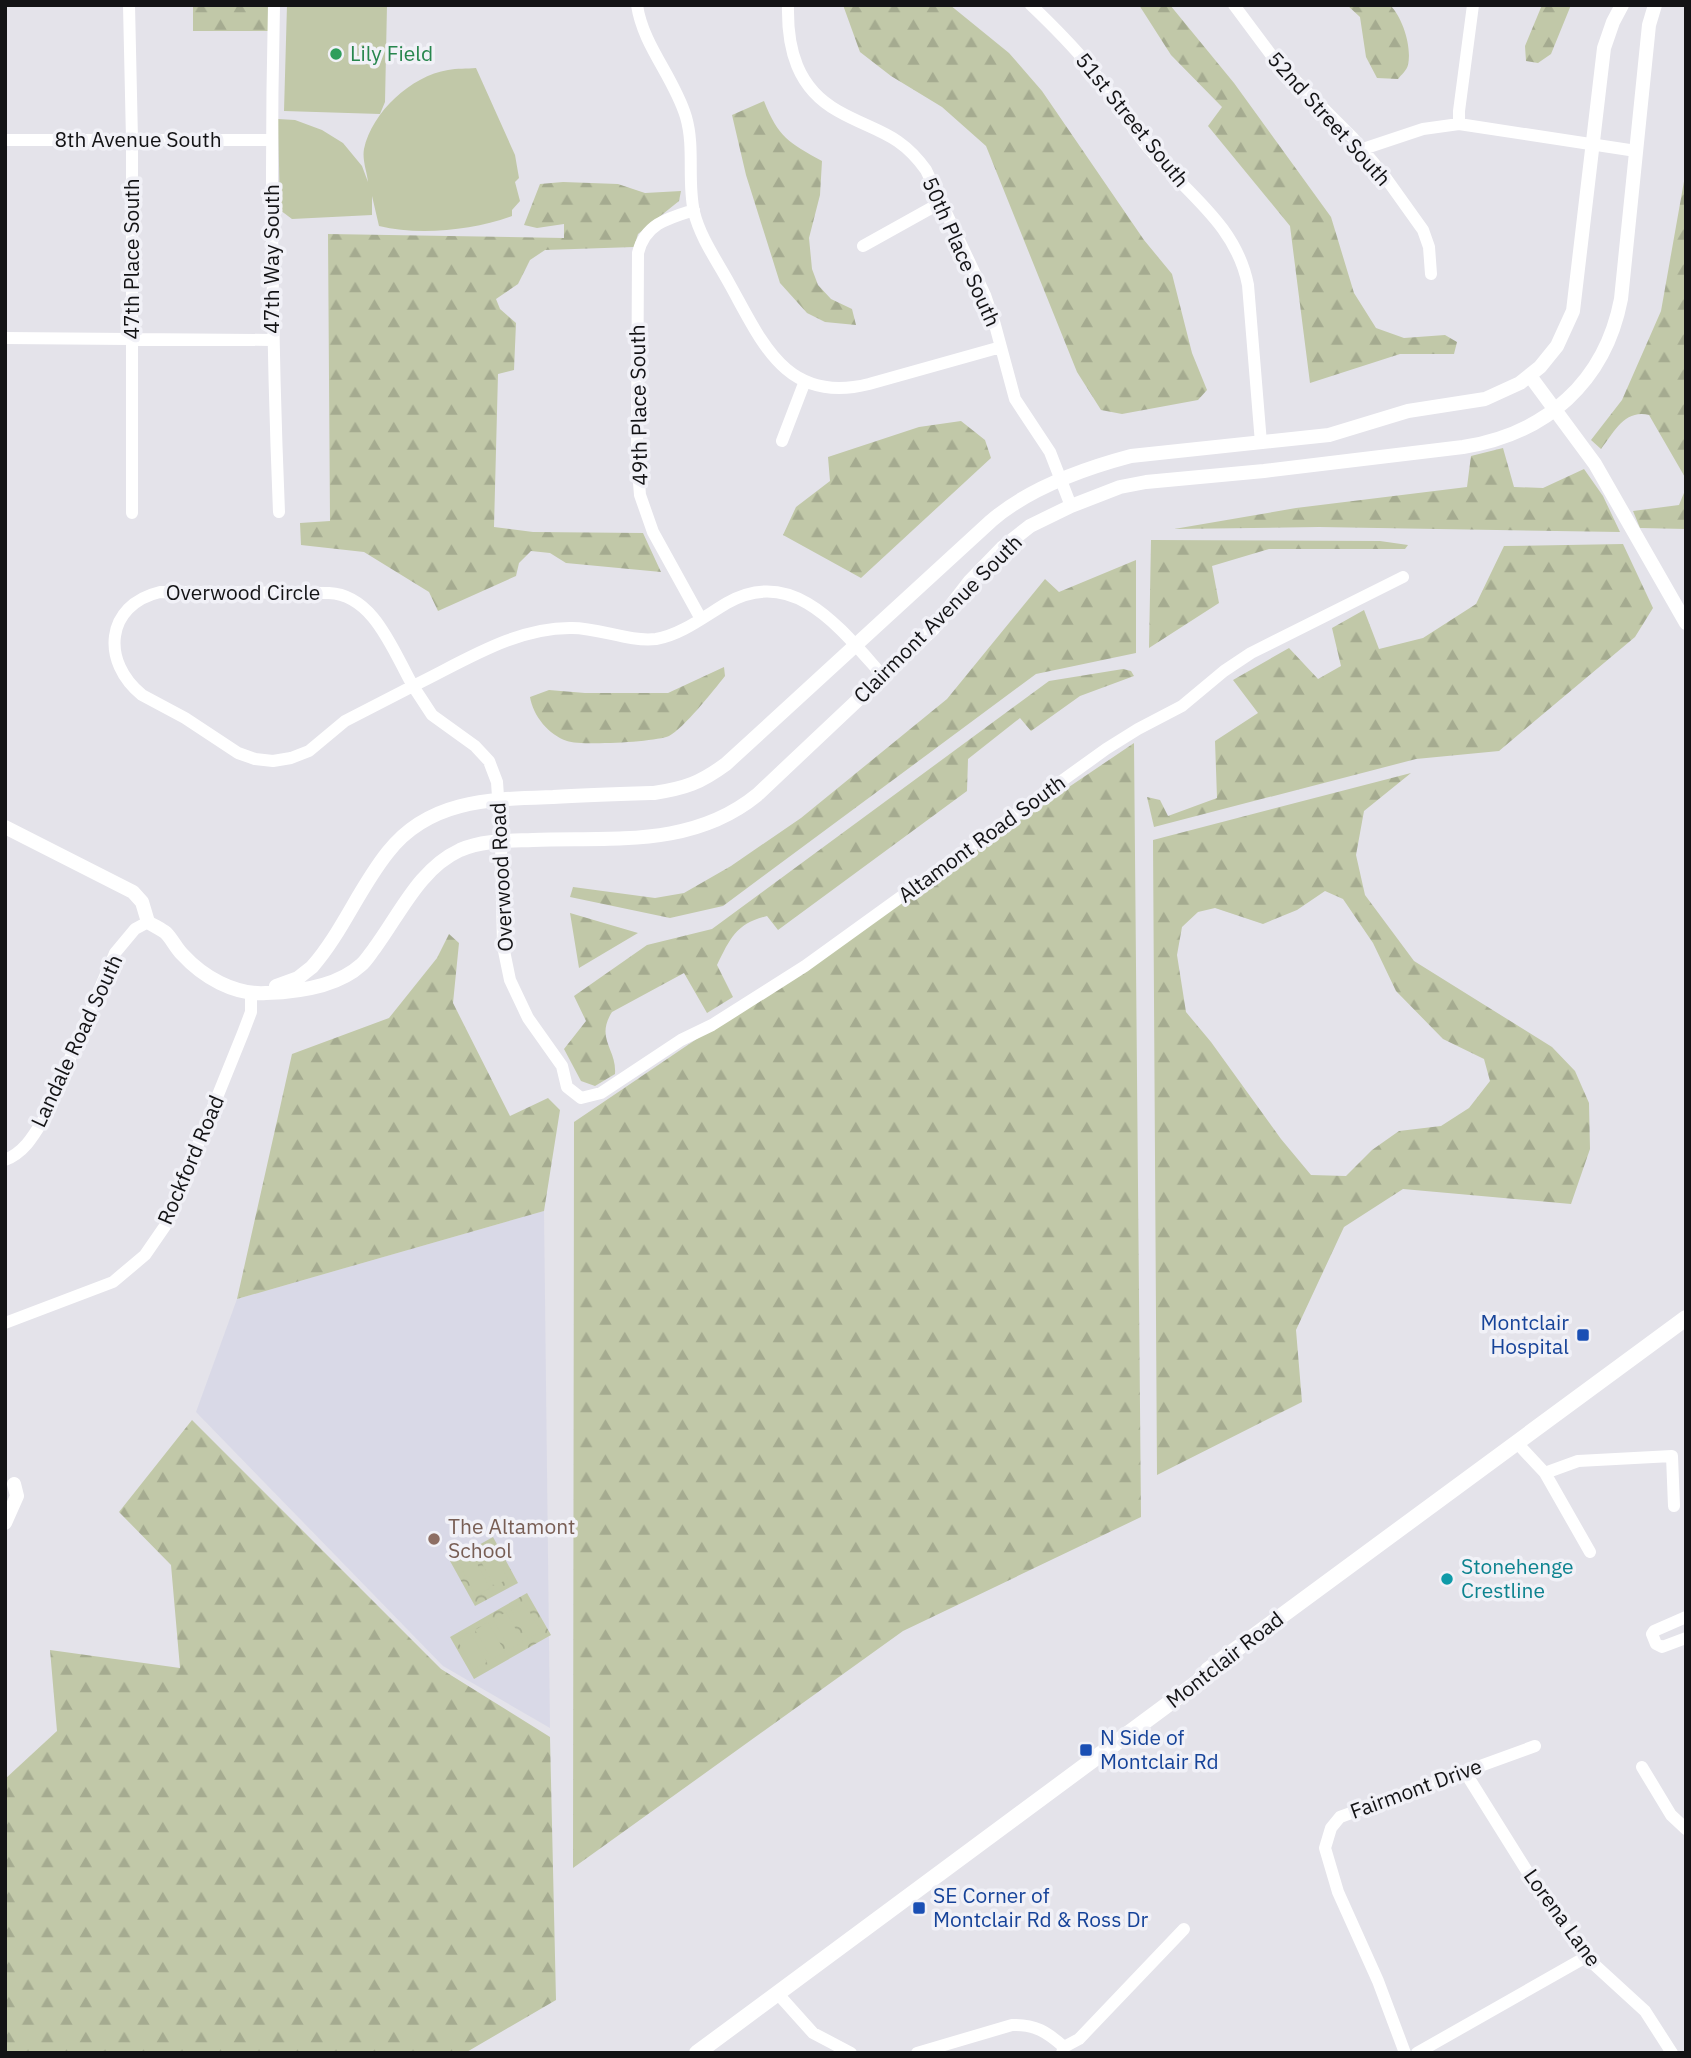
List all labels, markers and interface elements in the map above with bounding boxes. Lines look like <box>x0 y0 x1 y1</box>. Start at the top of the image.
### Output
place label: Lily Field <box>350 39 433 67</box>
street label: 52nd Street South <box>1262 45 1398 192</box>
marker: Lily Field <box>328 46 344 62</box>
street label: 51st Street South <box>1070 46 1196 192</box>
street label: 8th Avenue South <box>54 125 222 153</box>
street label: 50th Place South <box>916 172 1007 331</box>
street label: 47th Place South <box>117 178 145 340</box>
street label: 47th Way South <box>257 184 285 334</box>
street label: 49th Place South <box>623 324 653 486</box>
street label: Clairmont Avenue South <box>847 528 1028 709</box>
street label: Overwood Circle <box>166 578 320 606</box>
street label: Altamont Road South <box>892 768 1071 908</box>
street label: Overwood Road <box>483 802 519 952</box>
street label: Landale Road South <box>24 950 128 1132</box>
street label: Rockford Road <box>150 1091 230 1229</box>
place label: Montclair Hospital <box>1481 1308 1569 1360</box>
marker: Montclair Hospital <box>1575 1327 1591 1343</box>
place label: The Altamont School <box>448 1512 575 1564</box>
marker: The Altamont School <box>426 1531 442 1547</box>
place label: Stonehenge Crestline <box>1461 1552 1574 1604</box>
marker: Stonehenge Crestline <box>1439 1571 1455 1587</box>
street label: Montclair Road <box>1160 1605 1289 1714</box>
place label: N Side of Montclair Rd <box>1100 1723 1219 1775</box>
marker: N Side of Montclair Rd <box>1078 1742 1094 1758</box>
street label: Fairmont Drive <box>1346 1751 1485 1825</box>
street label: Lorena Lane <box>1518 1863 1608 1972</box>
place label: SE Corner of Montclair Rd & Ross Dr <box>933 1881 1148 1933</box>
marker: SE Corner of Montclair Rd & Ross Dr <box>911 1900 927 1916</box>

